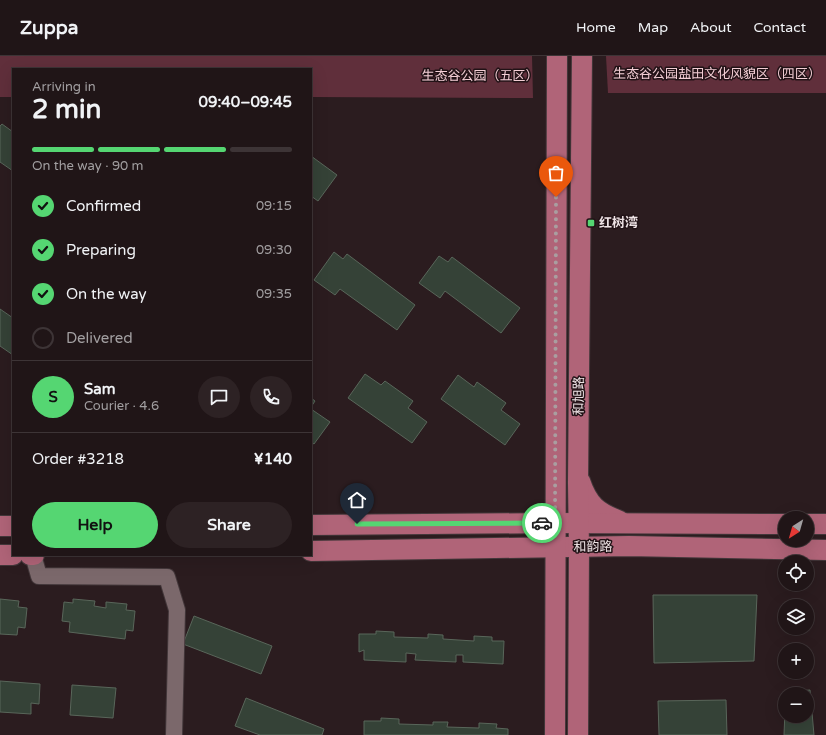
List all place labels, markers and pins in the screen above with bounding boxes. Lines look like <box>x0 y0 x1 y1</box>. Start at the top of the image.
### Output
pin <box>539 156 573 197</box>
place label: 红树湾 <box>599 215 638 231</box>
marker: 红树湾 <box>586 218 596 228</box>
pin <box>340 483 374 524</box>

